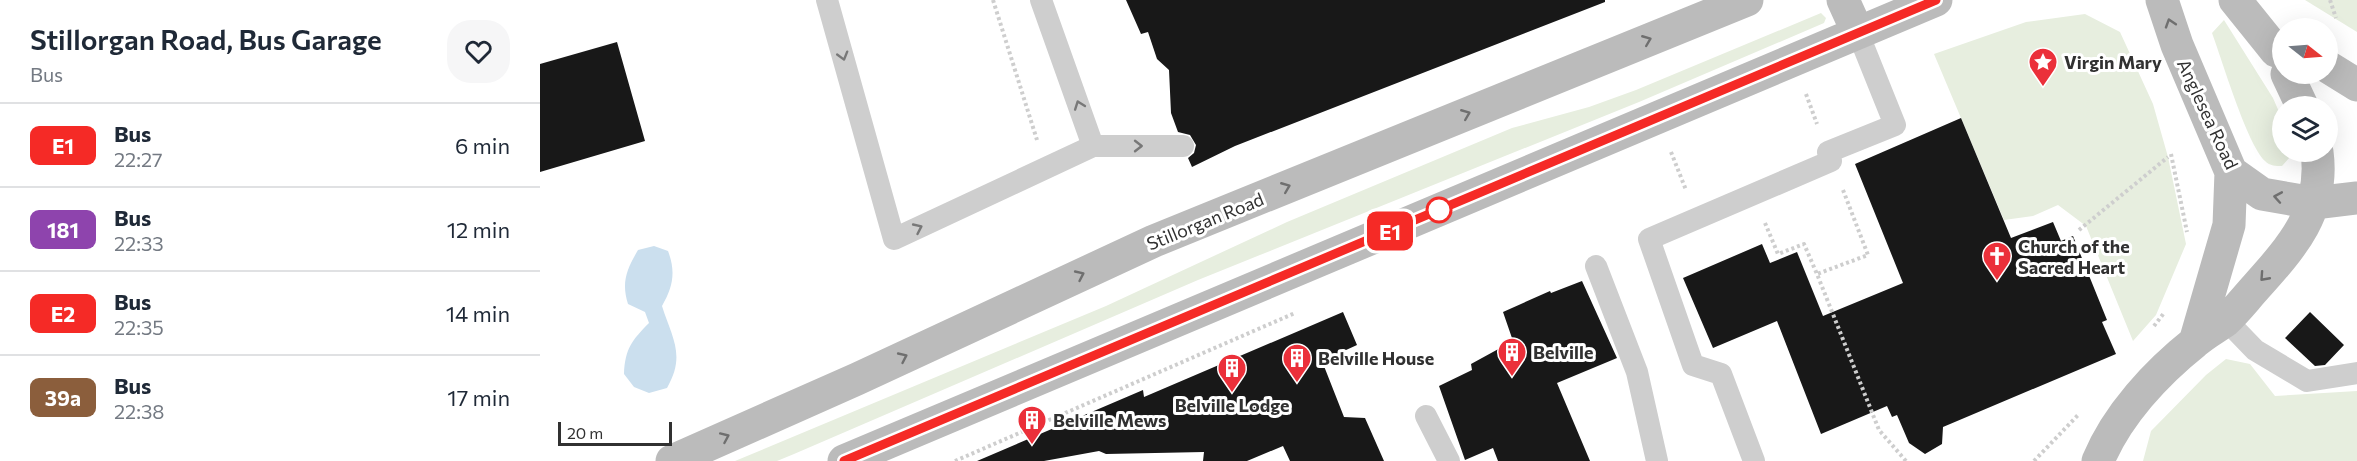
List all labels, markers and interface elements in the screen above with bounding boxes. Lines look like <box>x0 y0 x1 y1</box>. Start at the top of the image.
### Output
one-way arrow <box>2164 18 2177 29</box>
north arrow <box>2272 18 2338 84</box>
map controls <box>2272 18 2338 162</box>
button: heart <box>447 20 510 83</box>
text: Stillorgan Road, Bus Garage <box>30 22 382 56</box>
one-way arrow <box>1641 35 1652 48</box>
place icon: Virgin Mary <box>2027 46 2059 88</box>
one-way arrow <box>835 51 848 61</box>
place label: Virgin Mary <box>2064 51 2162 73</box>
street label: Anglesea Road <box>2173 55 2243 173</box>
text: Bus <box>30 62 63 86</box>
button: layers <box>2272 96 2338 162</box>
one-way arrow <box>1074 100 1086 111</box>
one-way arrow <box>1460 109 1471 121</box>
text: Bus <box>114 120 151 147</box>
text: 6 min <box>455 132 510 159</box>
text: E1 <box>52 133 74 158</box>
one-way arrow <box>1134 140 1143 152</box>
text: 22:27 <box>114 147 163 171</box>
one-way arrow <box>1279 182 1290 194</box>
street label: Stillorgan Road <box>1143 188 1267 254</box>
one-way arrow <box>2274 191 2283 203</box>
unlabelled marker <box>1426 197 1452 223</box>
text: Bus <box>114 204 151 231</box>
line badge: E1 <box>1363 212 1417 250</box>
text: 12 min <box>447 216 510 243</box>
text: 181 <box>47 217 79 242</box>
text: E1 <box>1379 219 1401 244</box>
one-way arrow <box>911 223 922 235</box>
text: 22:33 <box>114 231 164 255</box>
place label: Church of the Sacred Heart <box>2018 235 2130 278</box>
church icon: Church of the Sacred Heart <box>1981 240 2013 282</box>
one-way arrow <box>1073 271 1084 283</box>
one-way arrow <box>2260 271 2271 281</box>
text: Bus <box>114 288 151 315</box>
text: 14 min <box>446 300 510 327</box>
text: E2 <box>51 301 75 326</box>
text: 22:35 <box>114 315 164 339</box>
building icon: Belville <box>1496 336 1528 378</box>
place label: Belville <box>1533 341 1593 363</box>
building icon: Belville House <box>1281 342 1313 384</box>
place label: Belville House <box>1318 347 1434 369</box>
building icon: Belville Lodge <box>1216 352 1248 394</box>
one-way arrow <box>897 353 908 365</box>
text: Bus <box>114 372 151 399</box>
text: 17 min <box>447 384 510 411</box>
text: 39a <box>45 385 81 410</box>
place label: Belville Lodge <box>1175 394 1289 416</box>
text: 22:38 <box>114 399 164 423</box>
building icon: Belville Mews <box>1016 404 1048 446</box>
place label: Belville Mews <box>1053 409 1166 431</box>
scale bar <box>558 419 672 446</box>
text: 20 m <box>567 423 603 442</box>
one-way arrow <box>719 433 730 445</box>

